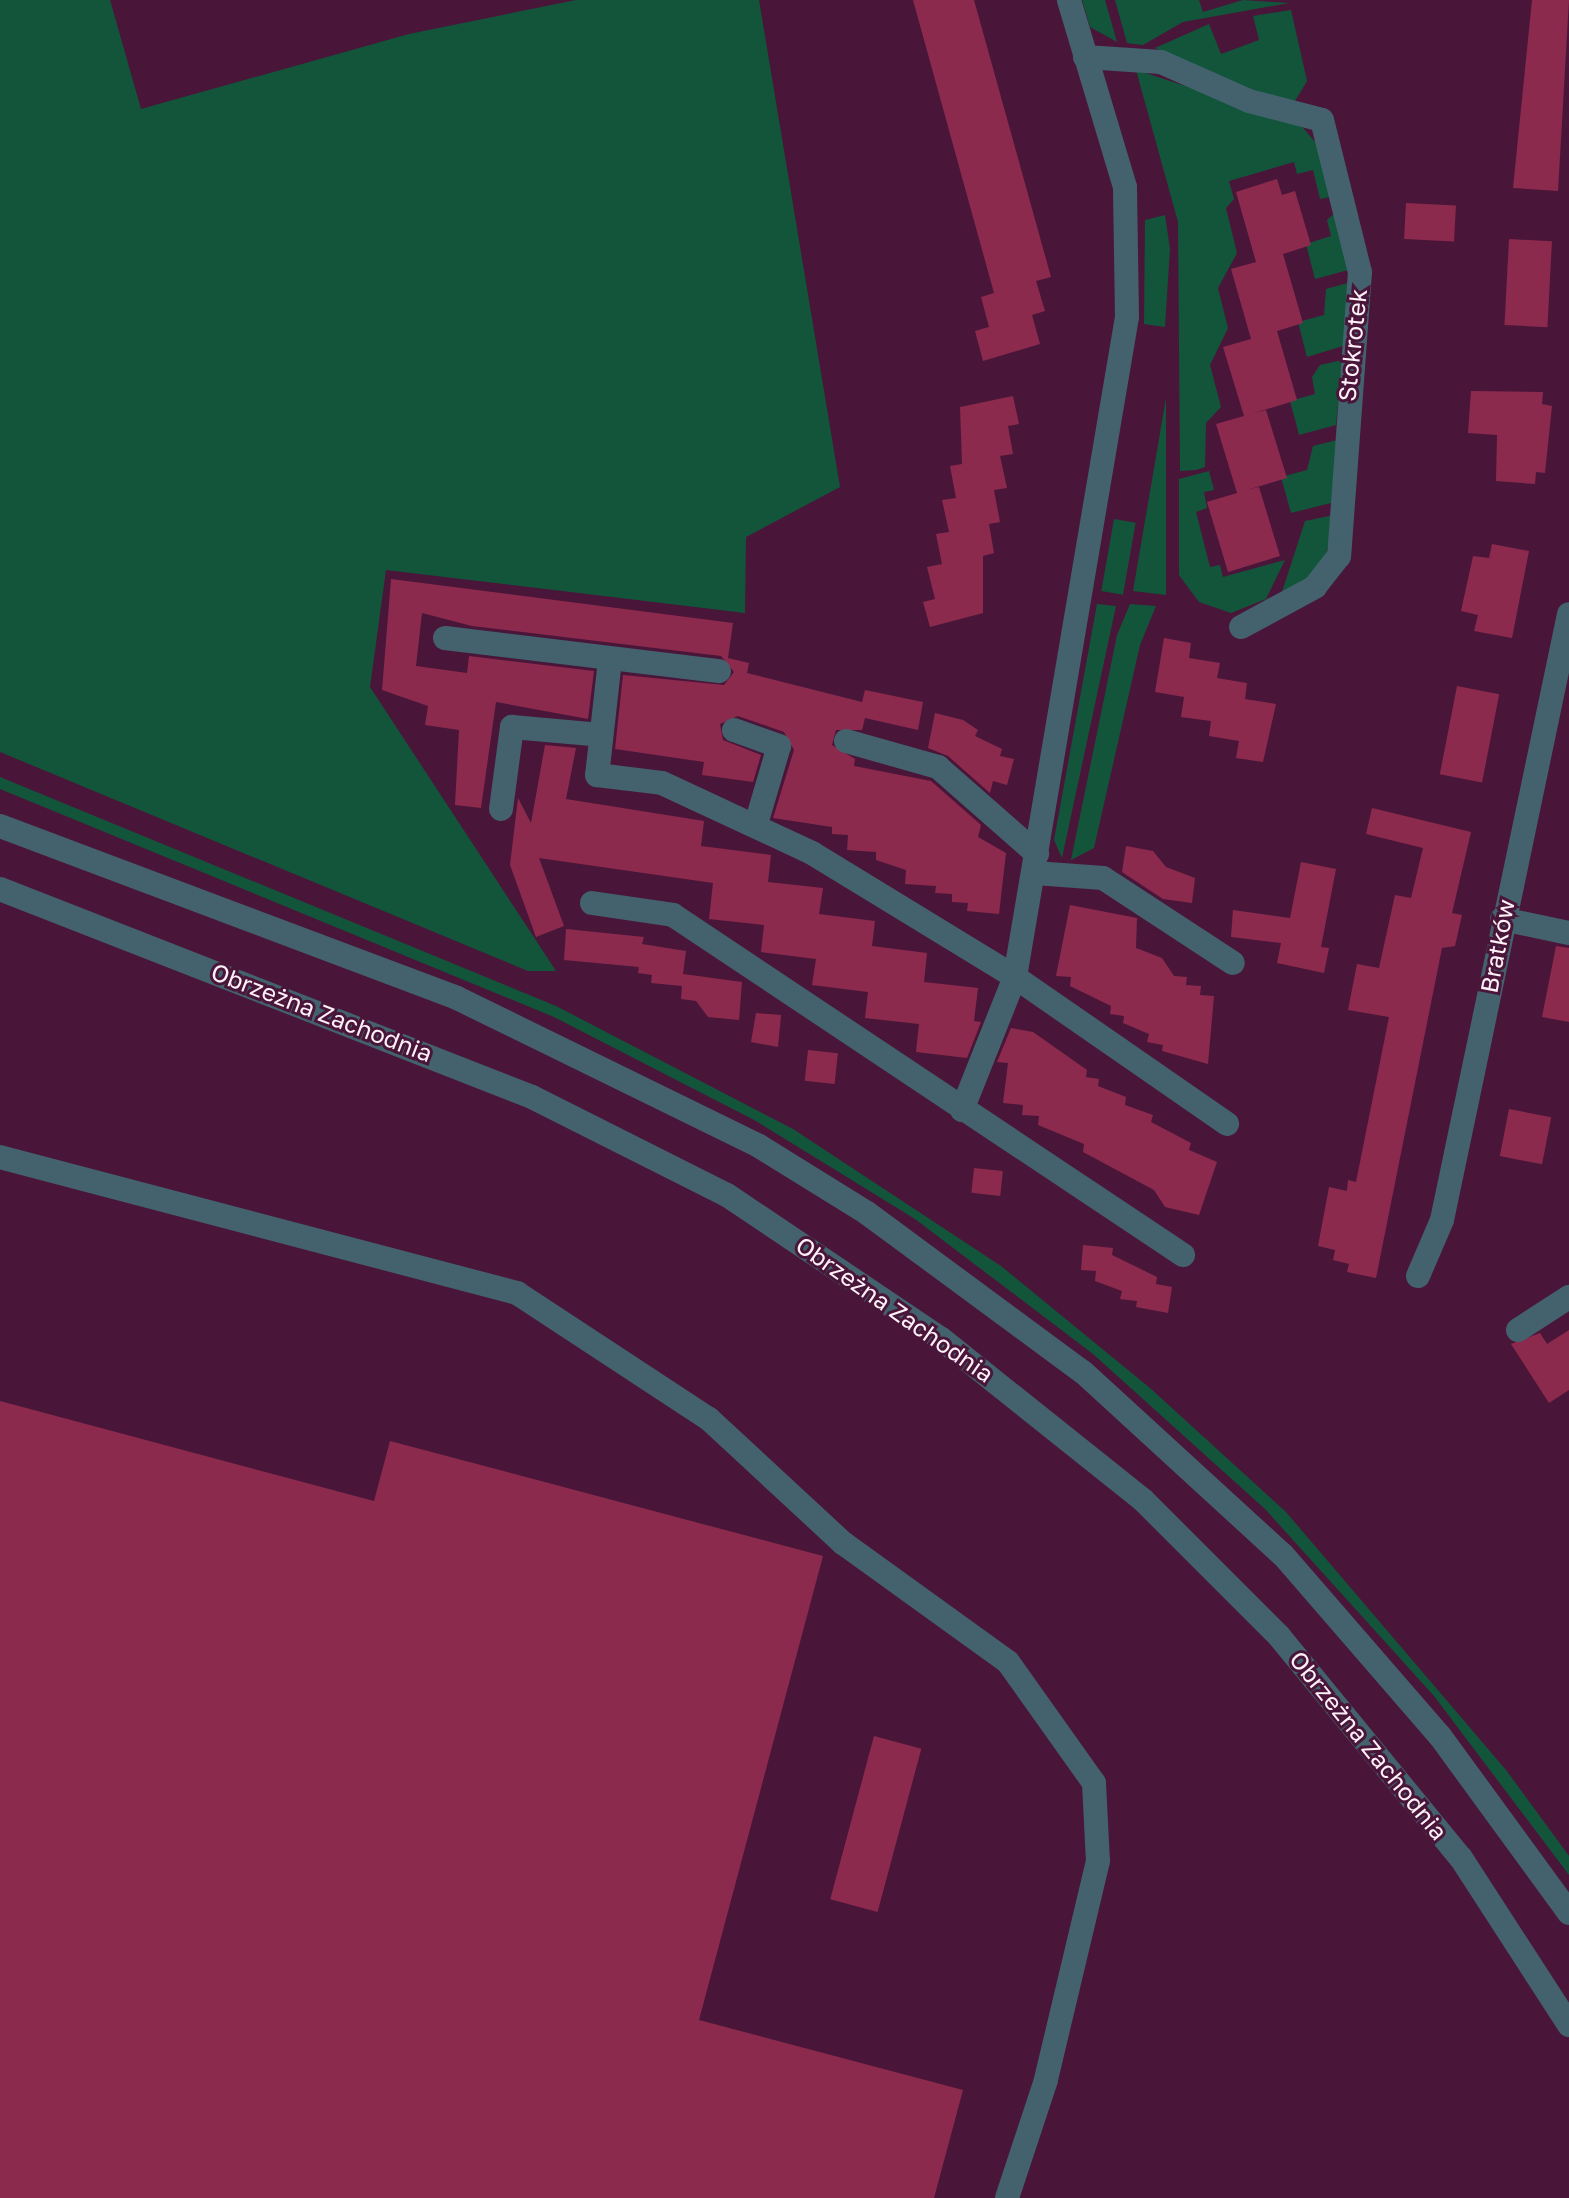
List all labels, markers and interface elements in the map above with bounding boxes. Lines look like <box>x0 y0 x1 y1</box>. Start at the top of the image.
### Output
street label: Stokrotek <box>1332 287 1372 403</box>
street label: Bratków <box>1474 897 1520 995</box>
street label: Obrzeżna Zachodnia <box>207 957 437 1067</box>
street label: Obrzeżna Zachodnia <box>791 1230 999 1388</box>
street label: Obrzeżna Zachodnia <box>1284 1645 1454 1845</box>

